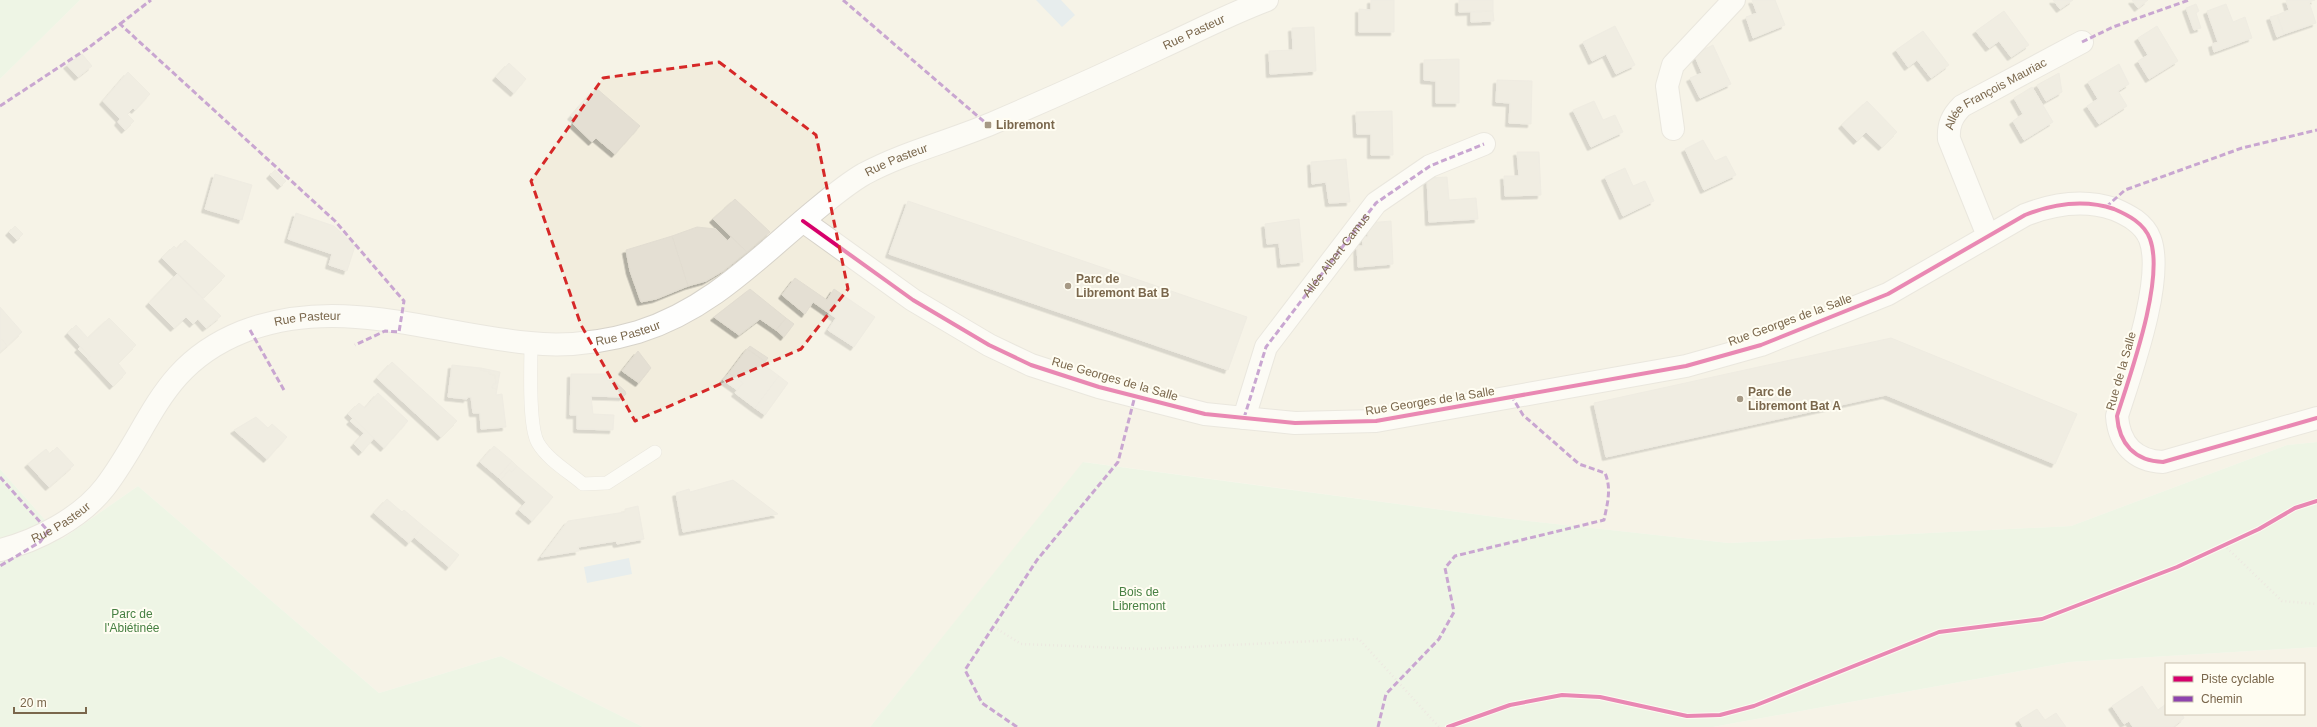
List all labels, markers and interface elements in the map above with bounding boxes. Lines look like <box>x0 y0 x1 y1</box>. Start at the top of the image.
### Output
street label: Rue Pasteur <box>1161 12 1227 53</box>
street label: Allée François Mauriac <box>1942 55 2049 131</box>
place label: Libremont <box>996 118 1055 132</box>
marker: Libremont <box>983 120 993 130</box>
street label: Rue Pasteur <box>862 141 930 179</box>
street label: Allée Albert Camus <box>1300 210 1373 300</box>
place label: Parc de Libremont Bat B <box>1076 272 1170 300</box>
marker: Parc de Libremont Bat B <box>1063 281 1073 291</box>
street label: Rue Georges de la Salle <box>1726 291 1854 349</box>
street label: Rue Pasteur <box>273 309 341 329</box>
street label: Rue Pasteur <box>594 318 663 348</box>
street label: Rue de la Salle <box>2103 330 2139 412</box>
street label: Rue Georges de la Salle <box>1050 354 1180 404</box>
street label: Rue Georges de la Salle <box>1364 384 1496 418</box>
place label: Parc de Libremont Bat A <box>1748 385 1841 413</box>
marker: Parc de Libremont Bat A <box>1735 394 1745 404</box>
street label: Rue Pasteur <box>29 499 93 546</box>
park label: Bois de Libremont <box>1112 585 1166 613</box>
park label: Parc de l'Abiétinée <box>105 607 160 635</box>
legend <box>2165 663 2305 715</box>
text: Piste cyclable <box>2201 672 2275 686</box>
scale bar <box>14 689 86 715</box>
text: Chemin <box>2201 692 2242 706</box>
text: 20 m <box>20 696 47 710</box>

